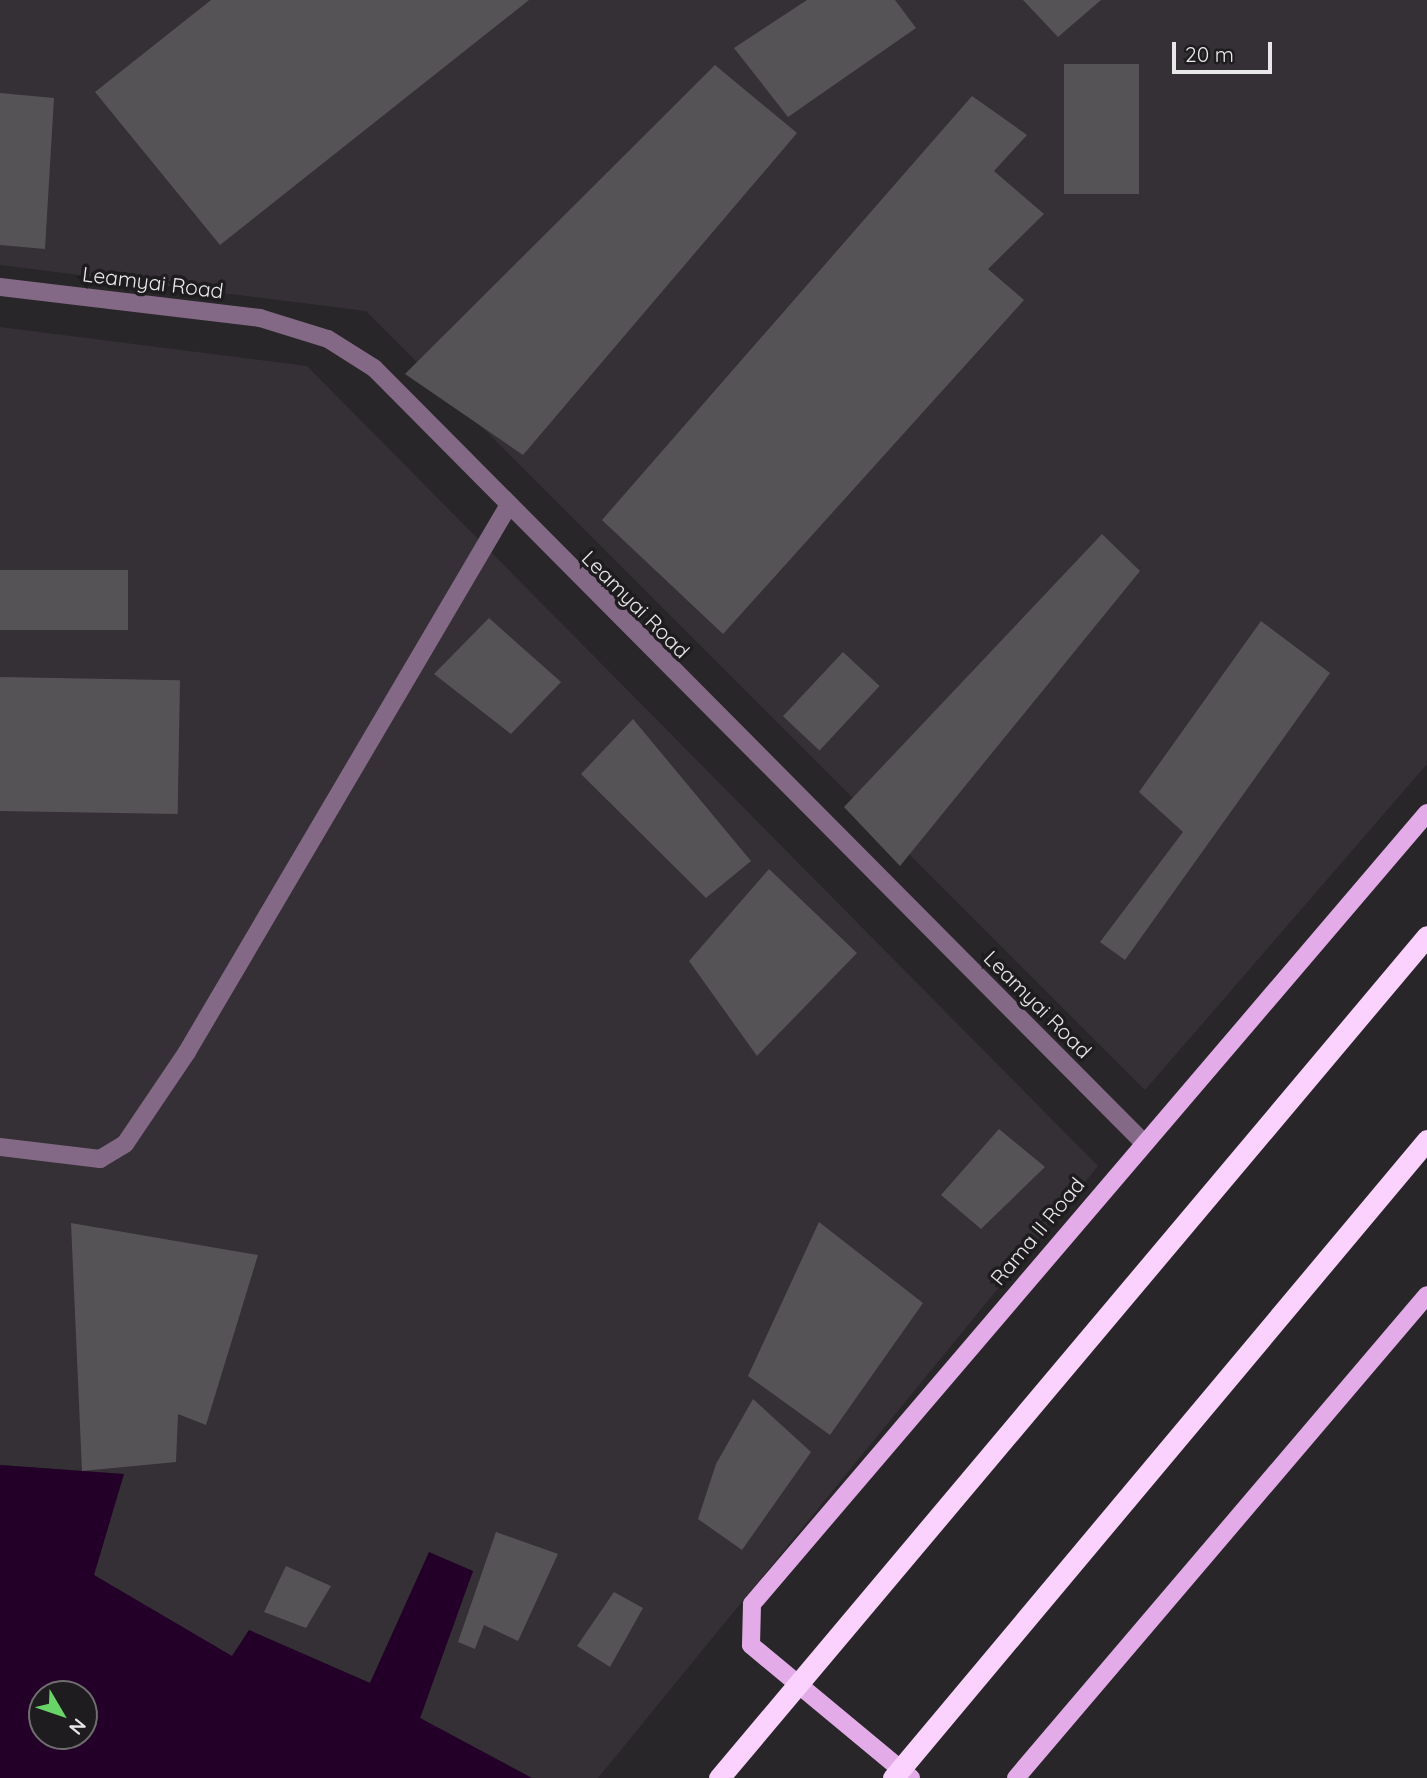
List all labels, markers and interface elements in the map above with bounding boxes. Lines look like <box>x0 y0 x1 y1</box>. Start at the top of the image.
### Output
scale bar <box>1175 28 1275 72</box>
text: 20 m <box>1185 41 1234 67</box>
street label: Leamyai Road <box>81 261 225 303</box>
street label: Leamyai Road <box>577 545 695 663</box>
street label: Leamyai Road <box>979 945 1097 1063</box>
street label: Rama II Road <box>985 1172 1089 1290</box>
north arrow <box>28 1680 98 1750</box>
text: N <box>64 1714 91 1740</box>

